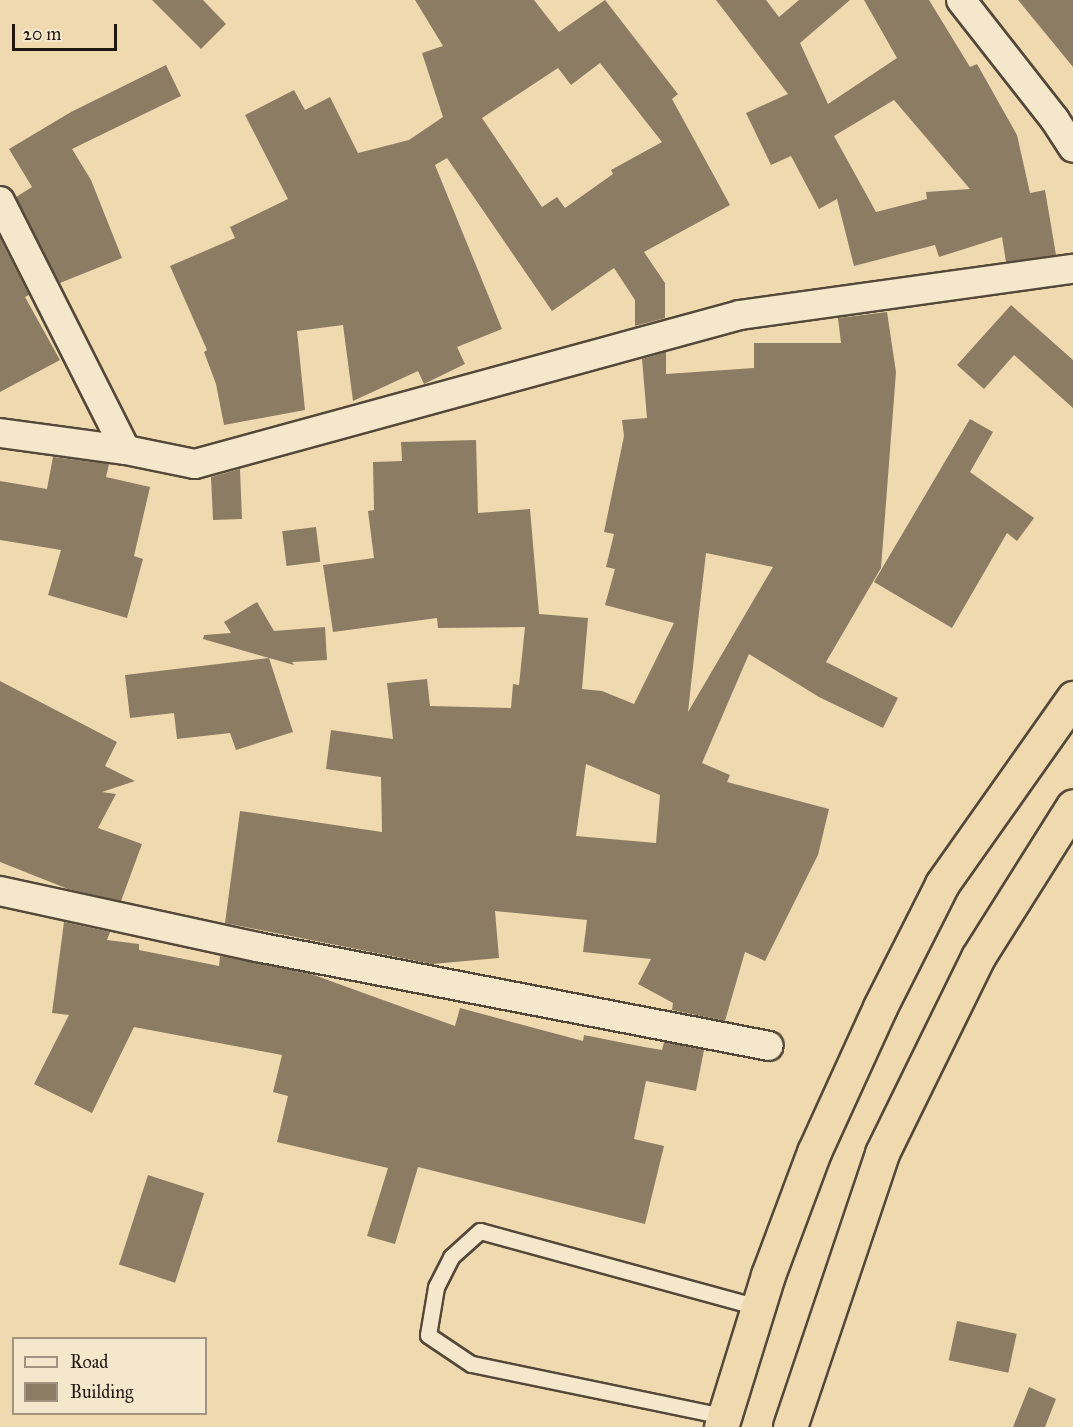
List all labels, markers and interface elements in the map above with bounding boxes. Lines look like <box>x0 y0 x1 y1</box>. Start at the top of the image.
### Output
scale bar <box>15 12 120 50</box>
text: 20 m <box>23 23 61 45</box>
legend <box>12 1337 207 1415</box>
text: Road <box>70 1351 108 1373</box>
text: Building <box>70 1381 133 1403</box>

